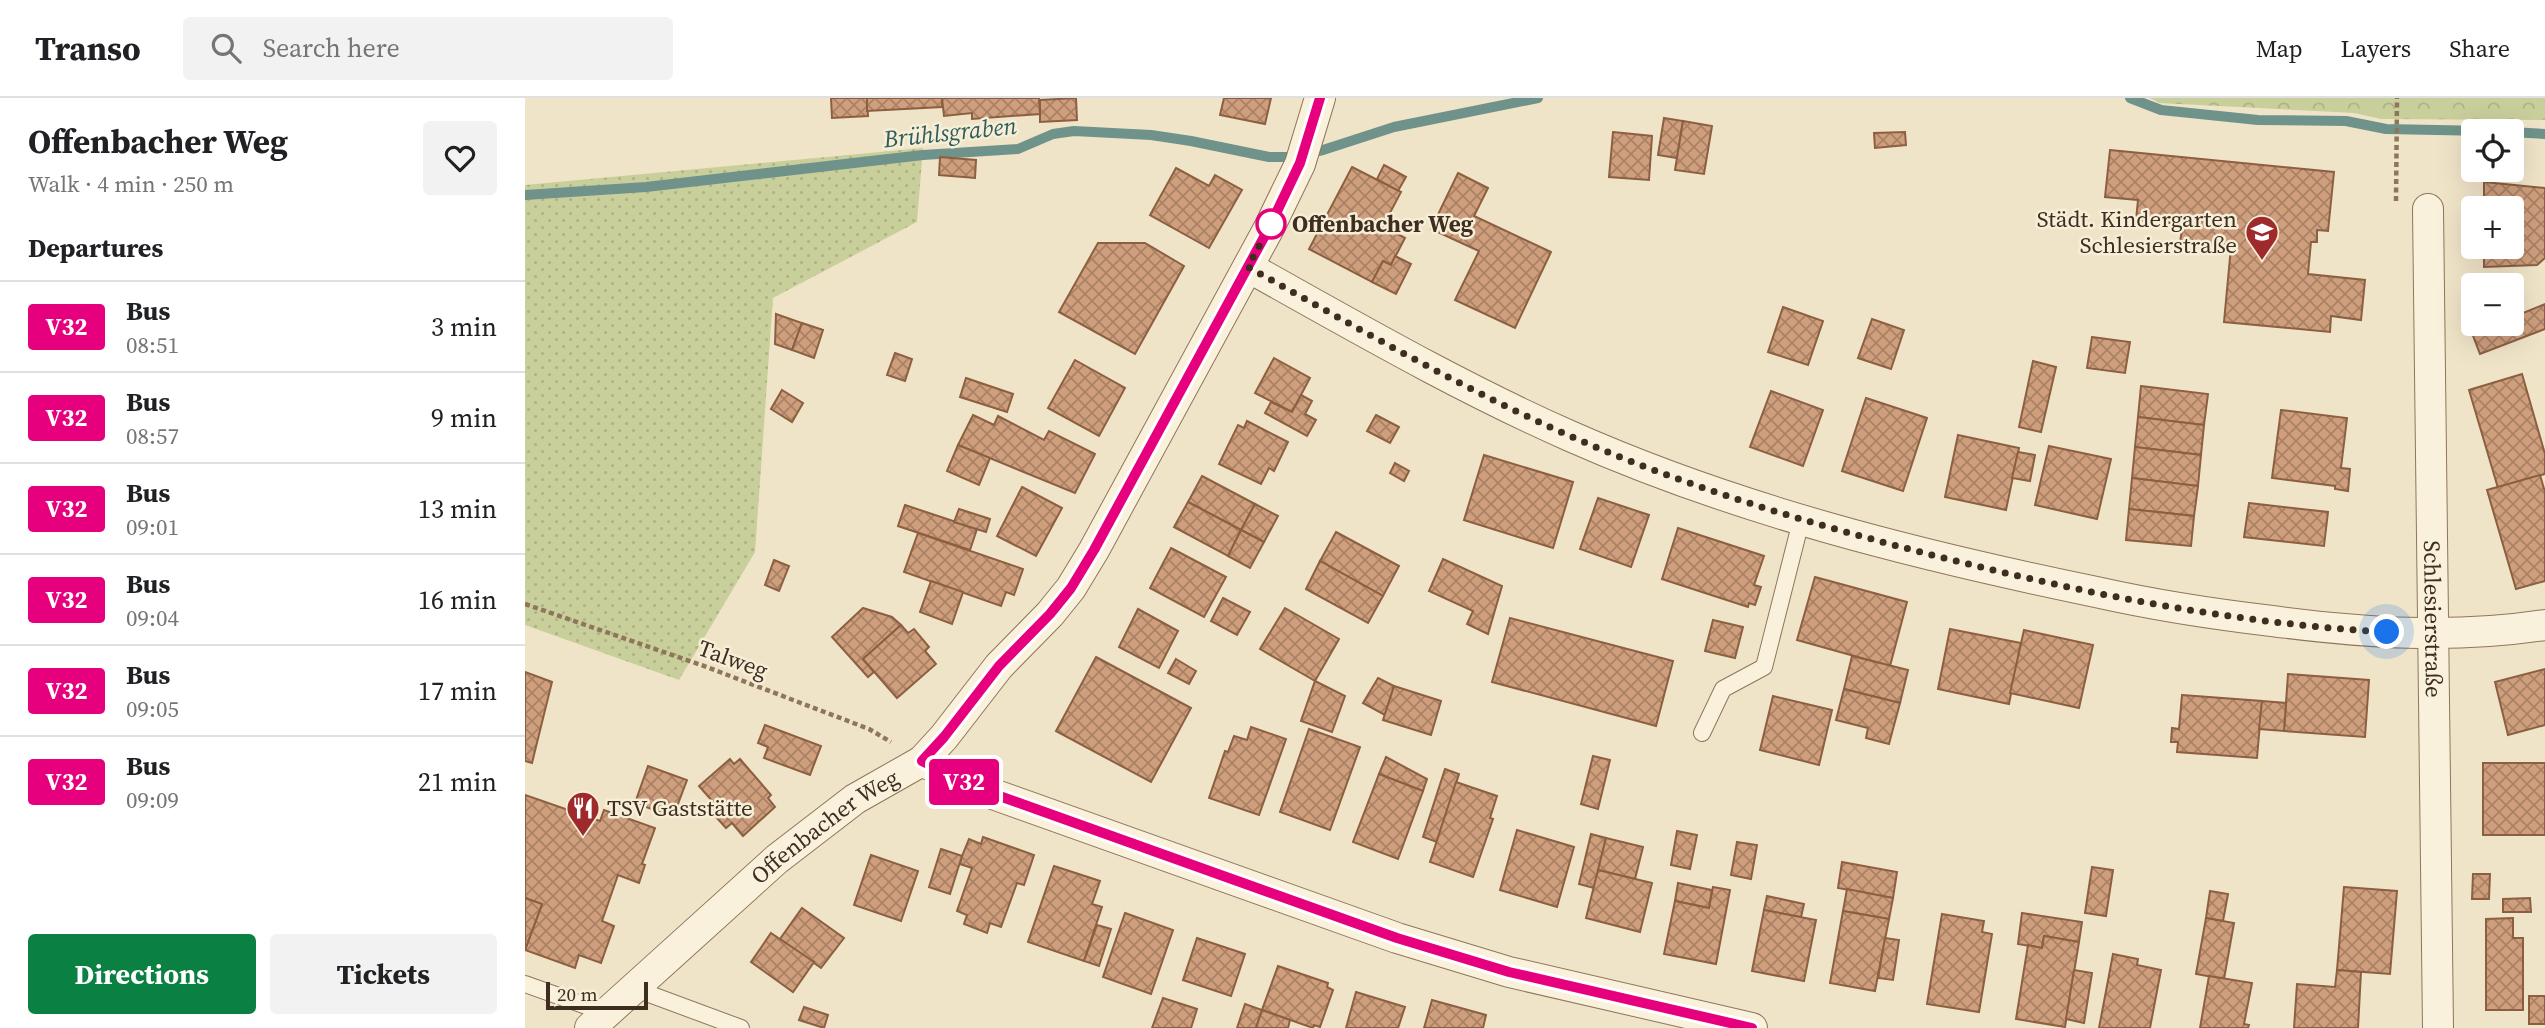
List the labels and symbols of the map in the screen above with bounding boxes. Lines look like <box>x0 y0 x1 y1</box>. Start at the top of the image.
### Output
water label: Brühlsgraben <box>881 109 1019 156</box>
place label: Städt. Kindergarten Schlesierstraße <box>2037 203 2237 261</box>
place label: Offenbacher Weg <box>1292 208 1474 240</box>
marker: Offenbacher Weg <box>1256 209 1286 239</box>
school or university icon: Städt. Kindergarten Schlesierstraße <box>2243 213 2281 262</box>
street label: Schlesierstraße <box>2416 540 2450 698</box>
your location <box>2369 614 2404 649</box>
street label: Talweg <box>694 632 772 686</box>
line badge: V32 <box>924 759 1004 805</box>
street label: Offenbacher Weg <box>744 761 905 891</box>
restaurant icon: TSV Gaststätte <box>564 789 602 838</box>
place label: TSV Gaststätte <box>607 792 753 824</box>
scale bar <box>546 979 647 1011</box>

